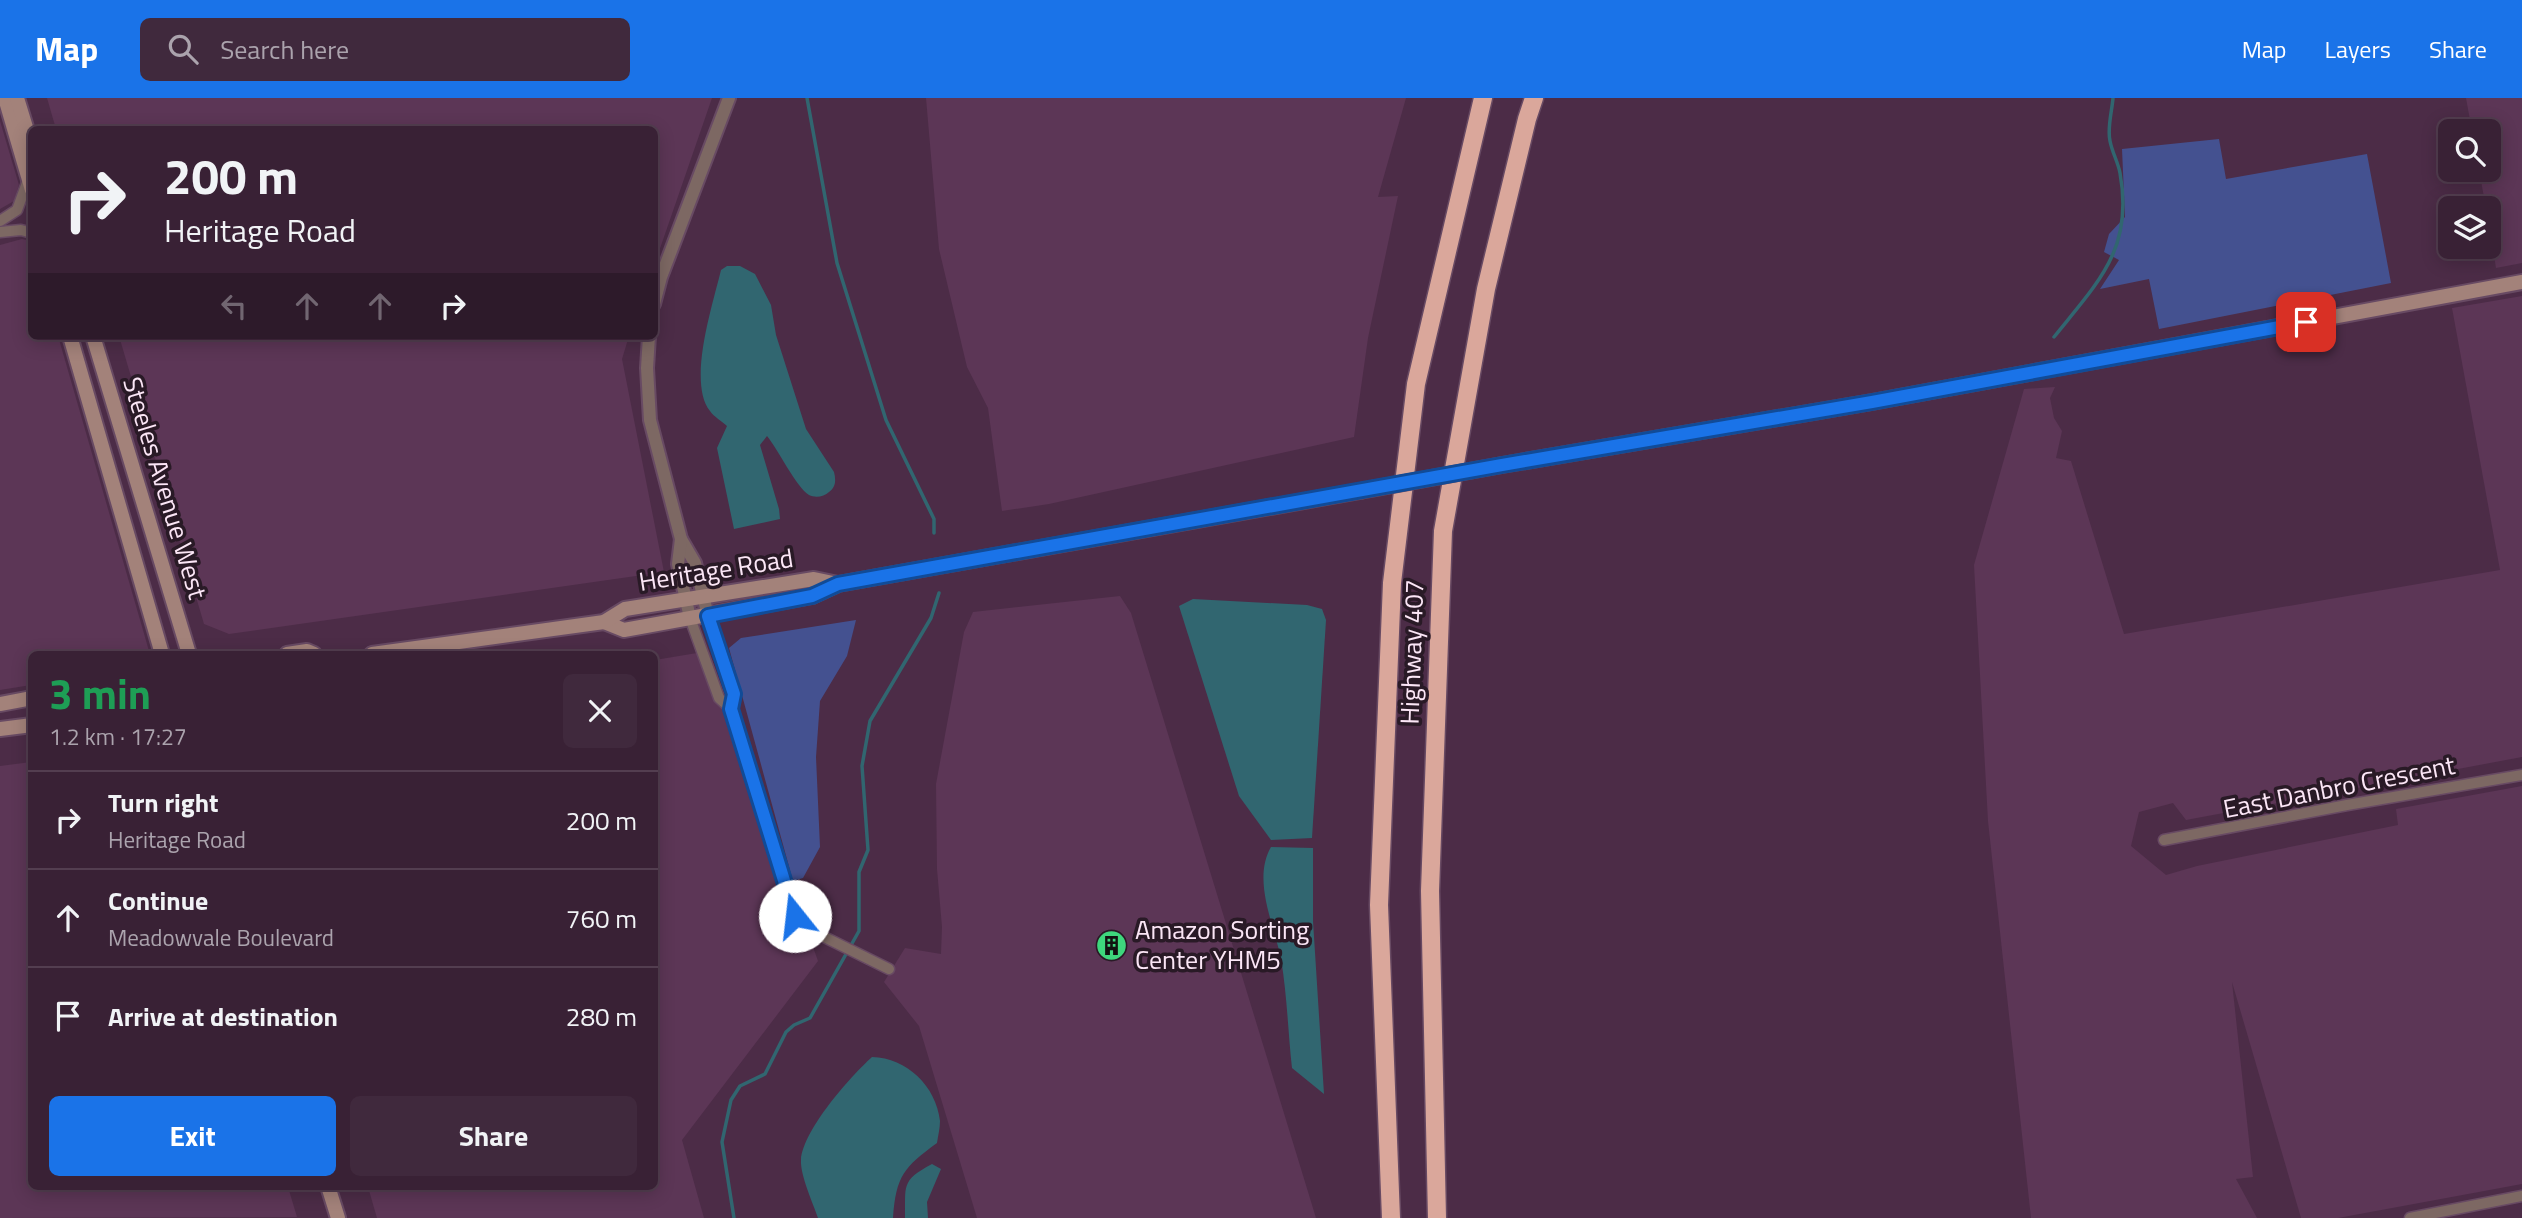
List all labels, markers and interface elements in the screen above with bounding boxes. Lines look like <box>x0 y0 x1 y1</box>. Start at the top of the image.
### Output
search box <box>140 18 630 81</box>
text: Map <box>35 24 98 74</box>
icon: search <box>164 30 202 68</box>
text: Search here <box>220 30 349 69</box>
text: Map <box>2242 31 2287 67</box>
text: Layers <box>2325 31 2391 67</box>
text: Share <box>2429 31 2487 67</box>
map controls <box>2438 119 2501 259</box>
button: search <box>2438 119 2501 182</box>
text: 200 m <box>164 138 298 213</box>
icon: right <box>49 154 140 245</box>
button: layers <box>2438 196 2501 259</box>
text: Heritage Road <box>164 206 356 254</box>
icon: left <box>215 287 253 325</box>
icon: ahead <box>288 287 326 325</box>
icon: ahead <box>361 287 399 325</box>
icon: right <box>434 287 472 325</box>
pin <box>2276 292 2336 352</box>
icon: arrive <box>2287 303 2325 341</box>
street label: Steeles Avenue West <box>113 372 218 604</box>
street label: Heritage Road <box>636 538 796 601</box>
street label: Highway 407 <box>1389 579 1434 725</box>
text: 3 min <box>49 661 151 725</box>
button: close <box>563 674 637 748</box>
text: 1.2 km · 17:27 <box>49 719 187 754</box>
street label: East Danbro Crescent <box>2220 745 2458 828</box>
text: Turn right <box>108 783 219 822</box>
icon: right <box>49 801 87 839</box>
text: 200 m <box>566 801 637 840</box>
text: Heritage Road <box>108 822 246 857</box>
position arrow <box>758 879 832 953</box>
text: Continue <box>108 881 208 920</box>
icon: ahead <box>49 899 87 937</box>
text: 760 m <box>566 899 637 938</box>
place label: Amazon Sorting Center YHM5 <box>1135 910 1309 979</box>
text: Meadowvale Boulevard <box>108 920 334 955</box>
building icon: Amazon Sorting Center YHM5 <box>1095 928 1129 962</box>
icon: arrive <box>49 997 87 1035</box>
text: Arrive at destination <box>108 997 338 1036</box>
text: 280 m <box>566 997 637 1036</box>
button: Exit <box>49 1096 336 1176</box>
button: Share <box>350 1096 637 1176</box>

